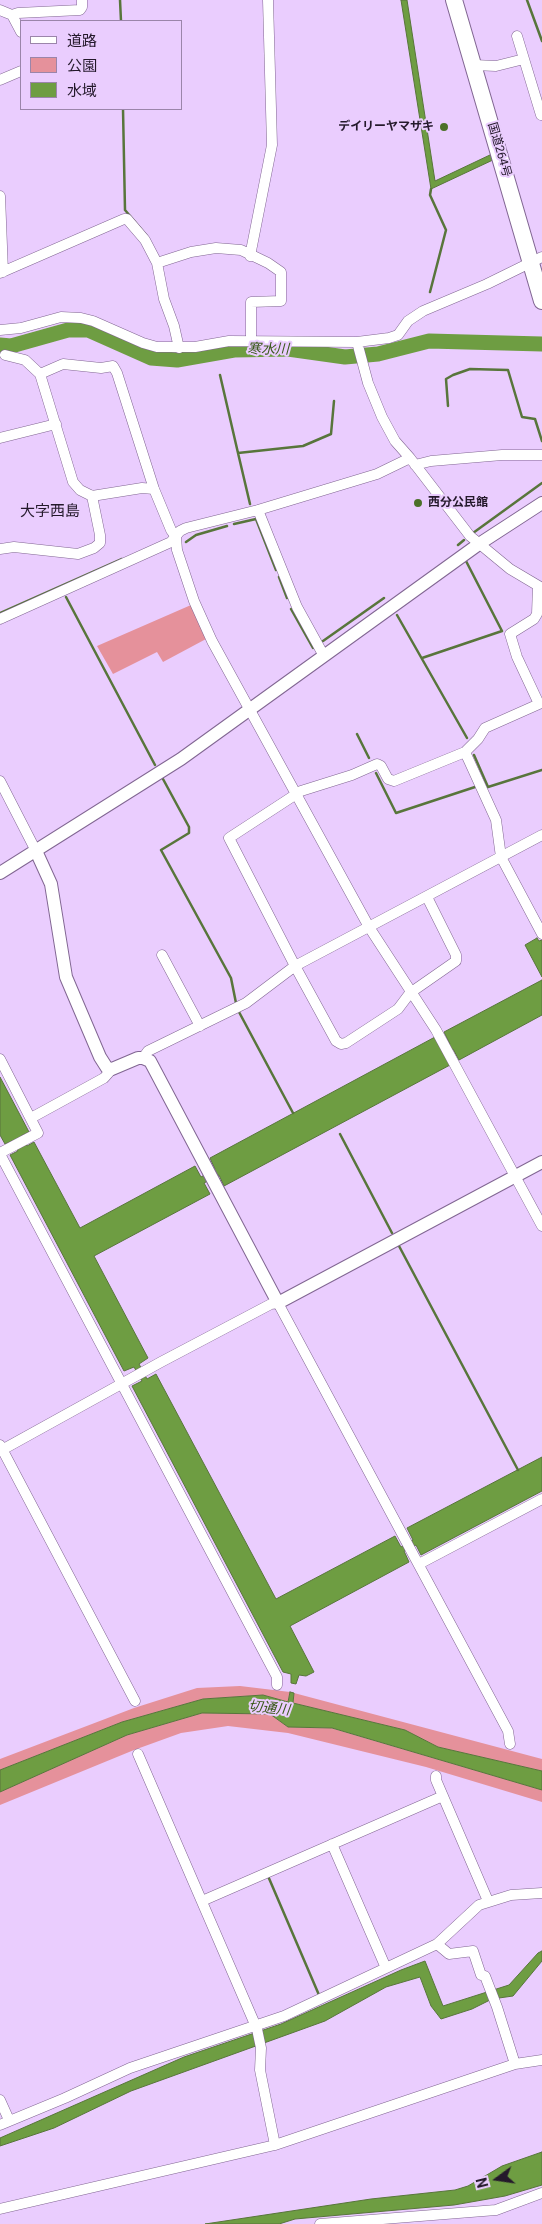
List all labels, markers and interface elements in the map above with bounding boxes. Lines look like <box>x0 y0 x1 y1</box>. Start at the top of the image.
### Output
legend <box>20 20 182 110</box>
text: 道路 <box>67 32 97 50</box>
text: 公園 <box>67 57 97 75</box>
text: 水域 <box>67 82 97 100</box>
place label: デイリーヤマザキ <box>338 120 434 134</box>
marker: デイリーヤマザキ <box>438 121 450 133</box>
street label: 国道264号 <box>484 121 514 179</box>
water label: 寒水川 <box>247 341 289 359</box>
place label: 西分公民館 <box>428 496 488 510</box>
marker: 西分公民館 <box>412 497 424 509</box>
district label: 大字西島 <box>20 503 80 521</box>
water label: 切通川 <box>247 1698 291 1720</box>
north arrow <box>472 2154 522 2204</box>
text: N <box>473 2176 491 2189</box>

